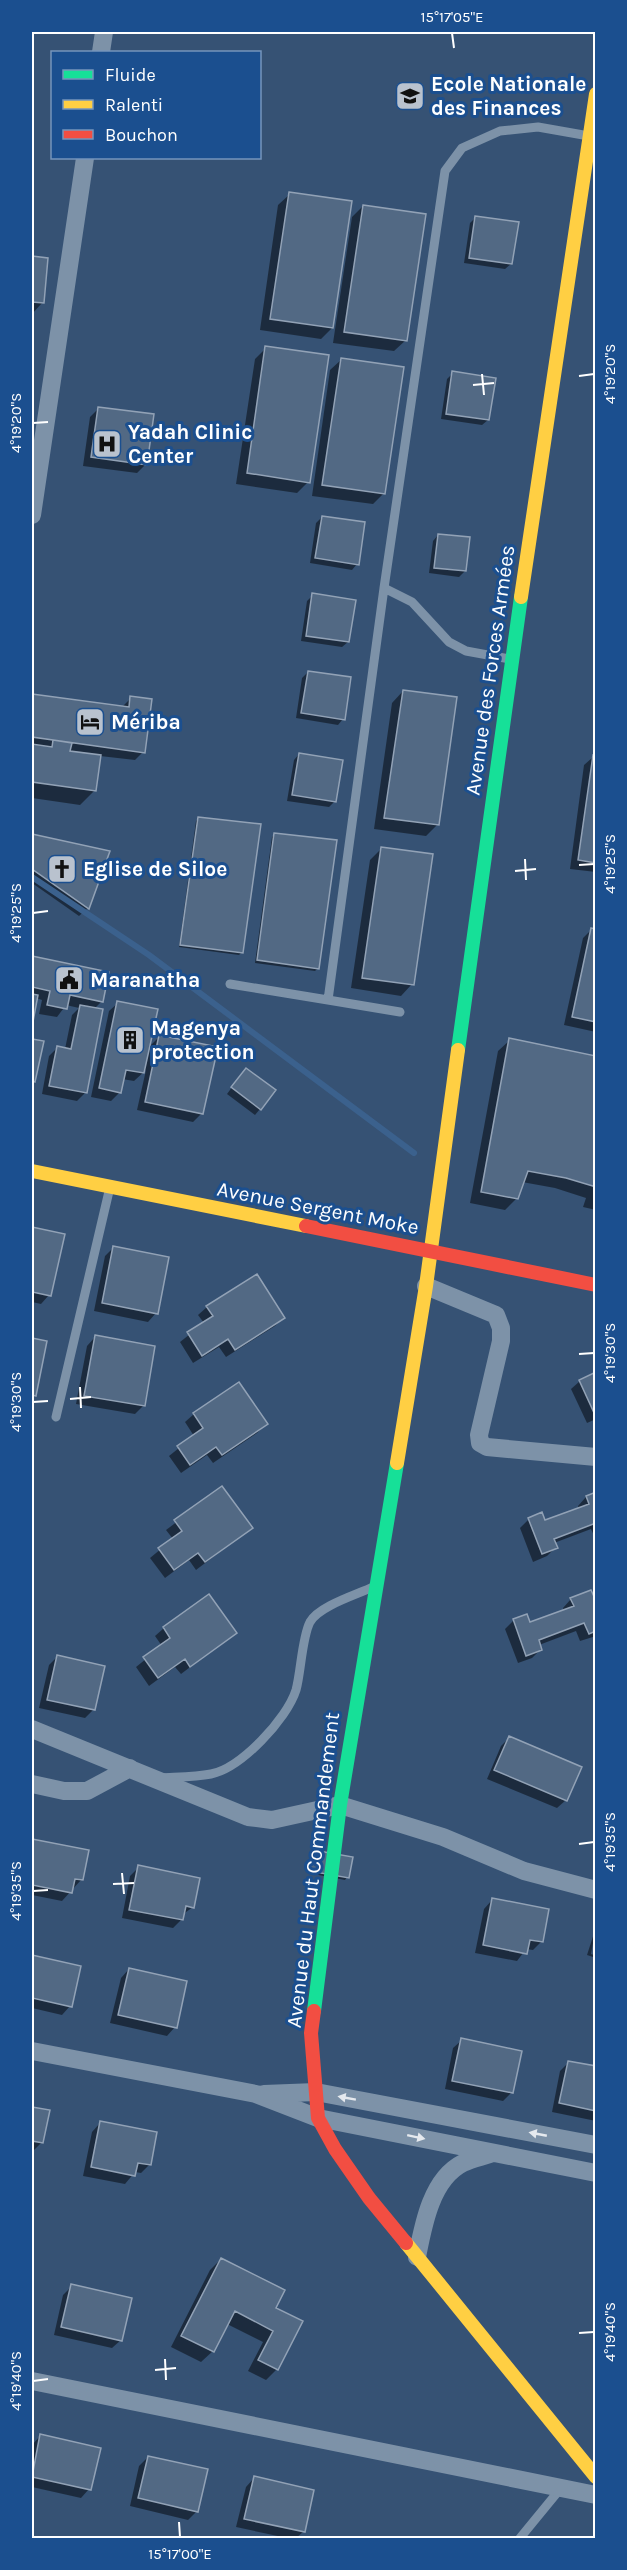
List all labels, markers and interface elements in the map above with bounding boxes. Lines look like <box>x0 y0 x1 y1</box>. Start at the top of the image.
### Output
text: 15°17'05"E <box>421 8 483 26</box>
legend <box>51 51 261 159</box>
text: Fluide <box>105 64 156 86</box>
place label: Ecole Nationale des Finances <box>431 72 586 120</box>
school or university icon: Ecole Nationale des Finances <box>394 80 426 112</box>
text: Ralenti <box>105 94 163 116</box>
text: Bouchon <box>105 124 178 146</box>
text: 4°19'20"S <box>601 344 619 404</box>
text: 4°19'20"S <box>7 393 25 453</box>
place label: Yadah Clinic Center <box>128 420 252 468</box>
hospital icon: Yadah Clinic Center <box>91 428 123 460</box>
street label: Avenue des Forces Armées <box>461 543 519 797</box>
hotel icon: Mériba <box>74 706 106 738</box>
place label: Mériba <box>111 710 181 734</box>
text: 4°19'25"S <box>601 834 619 894</box>
church icon: Eglise de Siloe <box>46 853 78 885</box>
place label: Eglise de Siloe <box>83 857 227 881</box>
text: 4°19'25"S <box>7 883 25 943</box>
public building icon: Maranatha <box>53 964 85 996</box>
place label: Maranatha <box>90 968 200 992</box>
place label: Magenya protection <box>151 1016 255 1064</box>
building icon: Magenya protection <box>114 1024 146 1056</box>
street label: Avenue Sergent Moke <box>215 1177 421 1239</box>
text: 4°19'30"S <box>601 1323 619 1383</box>
text: 4°19'30"S <box>7 1372 25 1432</box>
street label: Avenue du Haut Commandement <box>282 1711 344 2029</box>
text: 4°19'35"S <box>601 1812 619 1872</box>
text: 4°19'35"S <box>7 1861 25 1921</box>
one-way arrow <box>337 2093 356 2102</box>
one-way arrow <box>528 2129 547 2138</box>
one-way arrow <box>407 2132 426 2142</box>
text: 4°19'40"S <box>601 2302 619 2362</box>
text: 4°19'40"S <box>7 2351 25 2411</box>
text: 15°17'00"E <box>148 2545 212 2563</box>

